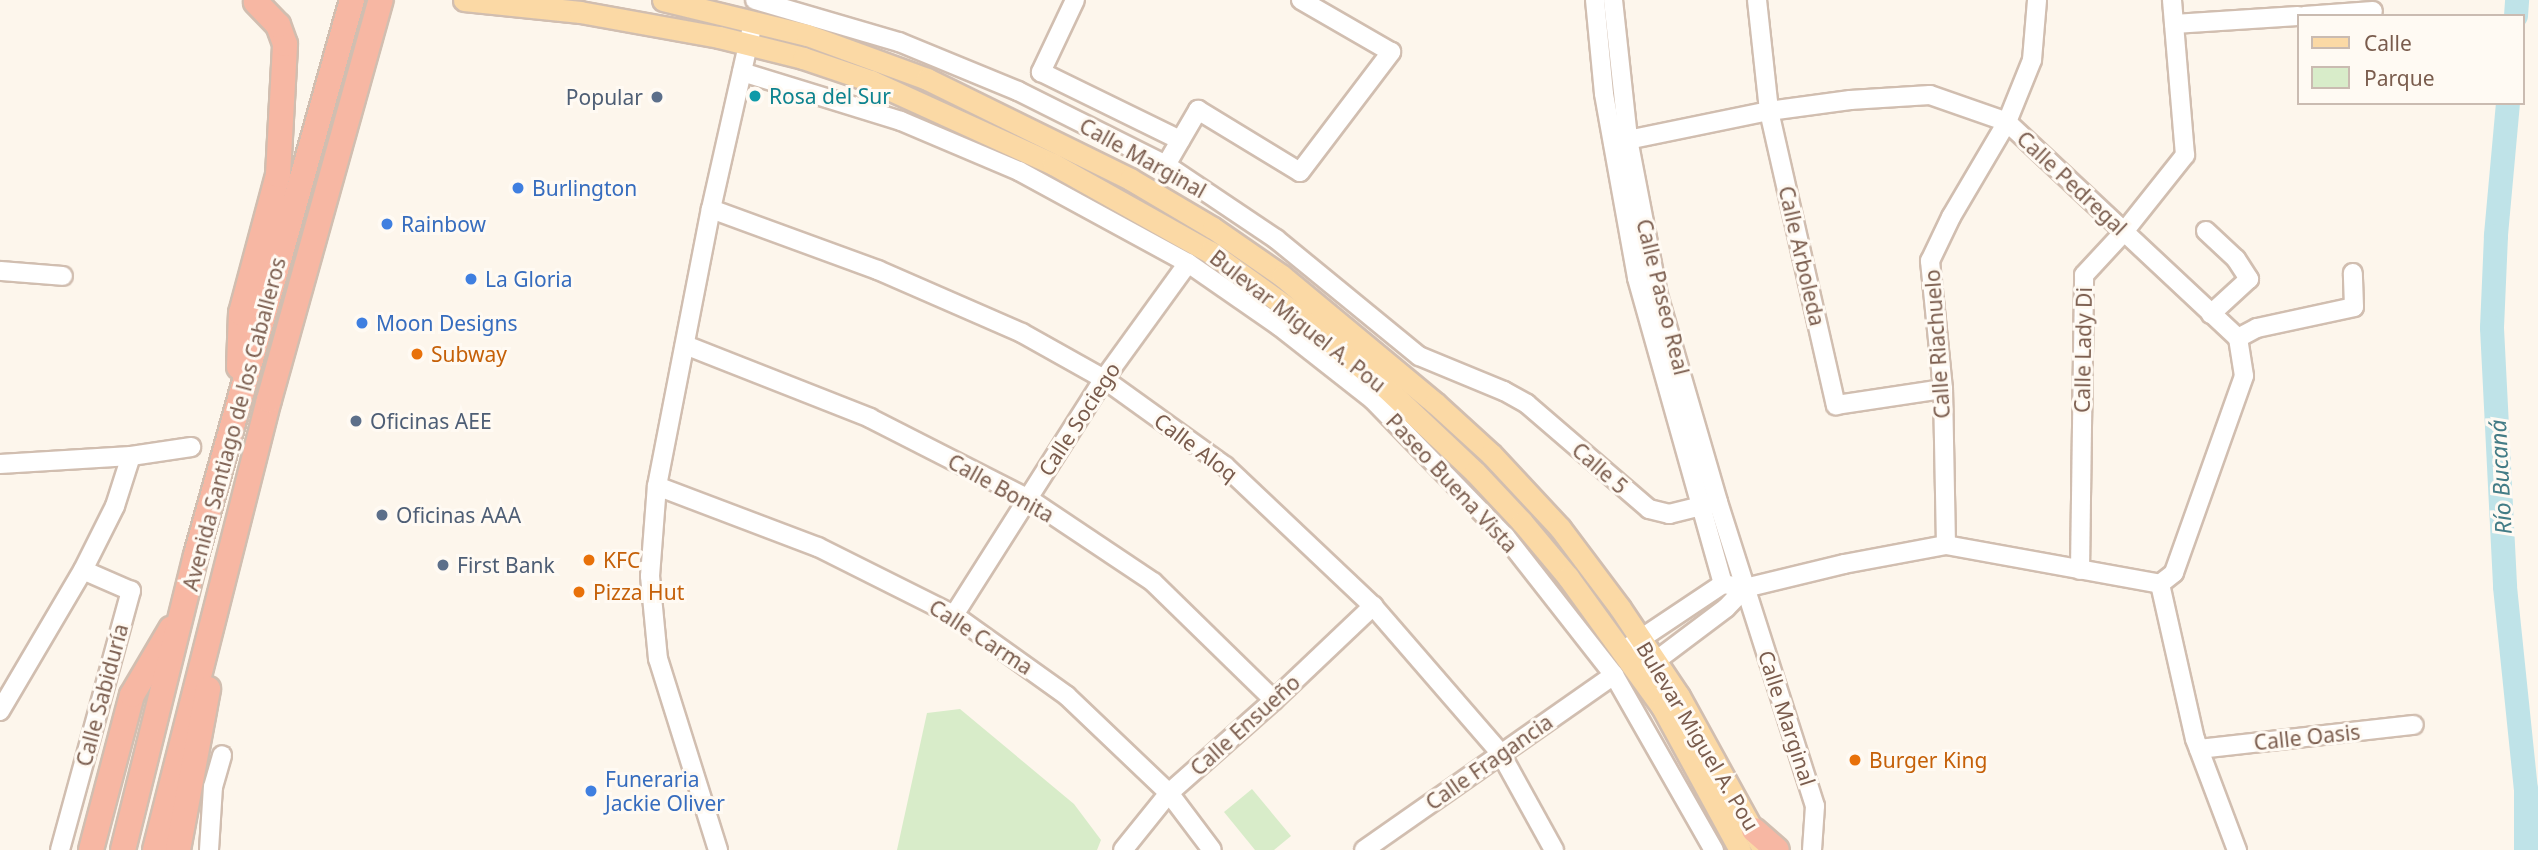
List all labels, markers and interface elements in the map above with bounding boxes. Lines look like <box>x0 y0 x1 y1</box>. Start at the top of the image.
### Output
legend <box>2296 14 2524 105</box>
text: Calle <box>2364 29 2412 57</box>
text: Parque <box>2364 64 2434 92</box>
place label: Rosa del Sur <box>769 83 891 109</box>
place label: Popular <box>566 84 643 110</box>
marker: Rosa del Sur <box>747 88 763 104</box>
marker: Popular <box>649 89 665 105</box>
street label: Calle Marginal <box>1075 113 1211 203</box>
street label: Calle Pedregal <box>2012 126 2132 240</box>
place label: Burlington <box>532 175 637 201</box>
marker: Burlington <box>510 180 526 196</box>
street label: Calle Arboleda <box>1774 184 1830 328</box>
place label: Rainbow <box>401 211 486 237</box>
marker: Rainbow <box>379 216 395 232</box>
street label: Calle Paseo Real <box>1631 216 1695 378</box>
street label: Bulevar Miguel A. Pou <box>1205 245 1391 397</box>
street label: Avenida Santiago de los Caballeros <box>177 255 291 593</box>
place label: La Gloria <box>485 266 573 292</box>
street label: Calle Riachuelo <box>1919 269 1955 419</box>
marker: La Gloria <box>463 271 479 287</box>
street label: Calle Lady Di <box>2069 287 2097 413</box>
place label: Moon Designs <box>376 310 517 336</box>
marker: Moon Designs <box>354 315 370 331</box>
place label: Subway <box>431 341 507 367</box>
marker: Subway <box>409 346 425 362</box>
street label: Calle Sociego <box>1033 357 1125 481</box>
place label: Oficinas AEE <box>370 408 492 434</box>
street label: Calle Aloq <box>1149 408 1243 486</box>
street label: Paseo Buena Vista <box>1381 408 1523 558</box>
marker: Oficinas AEE <box>348 413 364 429</box>
water label: Río Bucaná <box>2483 419 2517 535</box>
street label: Calle 5 <box>1567 437 1633 499</box>
street label: Calle Bonita <box>944 449 1058 527</box>
place label: Oficinas AAA <box>396 502 521 528</box>
marker: Oficinas AAA <box>374 507 390 523</box>
place label: KFC <box>603 547 640 573</box>
place label: First Bank <box>457 552 555 578</box>
marker: KFC <box>581 552 597 568</box>
marker: First Bank <box>435 557 451 573</box>
place label: Pizza Hut <box>593 579 684 605</box>
marker: Pizza Hut <box>571 584 587 600</box>
street label: Calle Carma <box>925 594 1037 680</box>
street label: Calle Sabiduría <box>71 621 133 769</box>
street label: Bulevar Miguel A. Pou <box>1632 637 1764 835</box>
street label: Calle Marginal <box>1753 647 1821 789</box>
street label: Calle Ensueño <box>1185 669 1305 781</box>
street label: Calle Fragancia <box>1421 709 1557 815</box>
street label: Calle Oasis <box>2253 719 2361 755</box>
place label: Burger King <box>1869 747 1987 773</box>
marker: Burger King <box>1847 752 1863 768</box>
place label: Funeraria Jackie Oliver <box>605 766 725 816</box>
marker: Funeraria Jackie Oliver <box>583 783 599 799</box>

